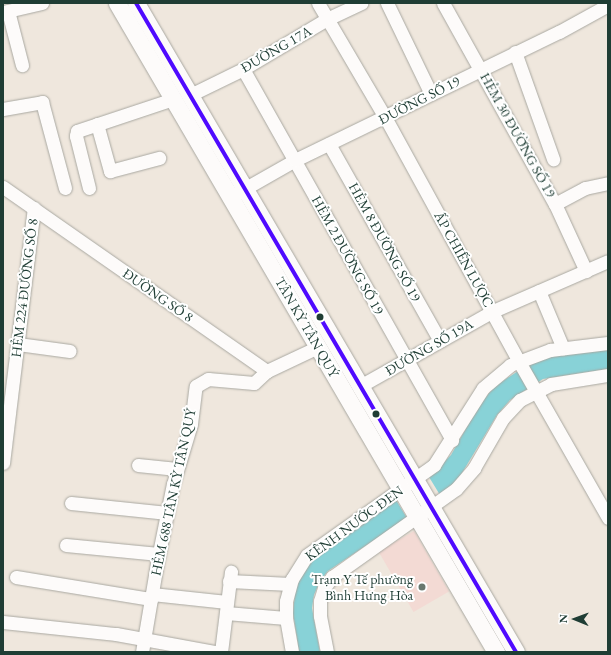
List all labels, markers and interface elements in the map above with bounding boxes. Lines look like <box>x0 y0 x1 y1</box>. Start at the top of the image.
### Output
street label: ĐƯỜNG 17A <box>238 22 314 76</box>
street label: HẺM 30 ĐƯỜNG SỐ 19 <box>477 70 559 200</box>
street label: ĐƯỜNG SỐ 19 <box>375 72 463 128</box>
street label: HẺM 8 ĐƯỜNG SỐ 19 <box>345 180 425 304</box>
street label: HẺM 2 ĐƯỜNG SỐ 19 <box>308 193 388 317</box>
street label: ẤP CHIẾN LƯỢC <box>431 208 497 310</box>
street label: HẺM 224 ĐƯỜNG SỐ 8 <box>7 218 41 358</box>
street label: ĐƯỜNG SỐ 8 <box>119 264 197 326</box>
street label: TÂN KỲ TÂN QUÝ <box>271 274 343 380</box>
unlabelled marker <box>315 312 325 322</box>
street label: ĐƯỜNG SỐ 19A <box>382 315 476 379</box>
street label: HẺM 688 TÂN KỲ TÂN QUÝ <box>147 407 199 577</box>
unlabelled marker <box>371 409 381 419</box>
street label: KÊNH NƯỚC ĐEN <box>302 482 406 564</box>
place label: Trạm Y Tế phường Bình Hưng Hòa <box>311 571 413 604</box>
marker: Trạm Y Tế phường Bình Hưng Hòa <box>416 581 428 593</box>
north arrow <box>555 599 595 639</box>
text: N <box>556 614 570 623</box>

